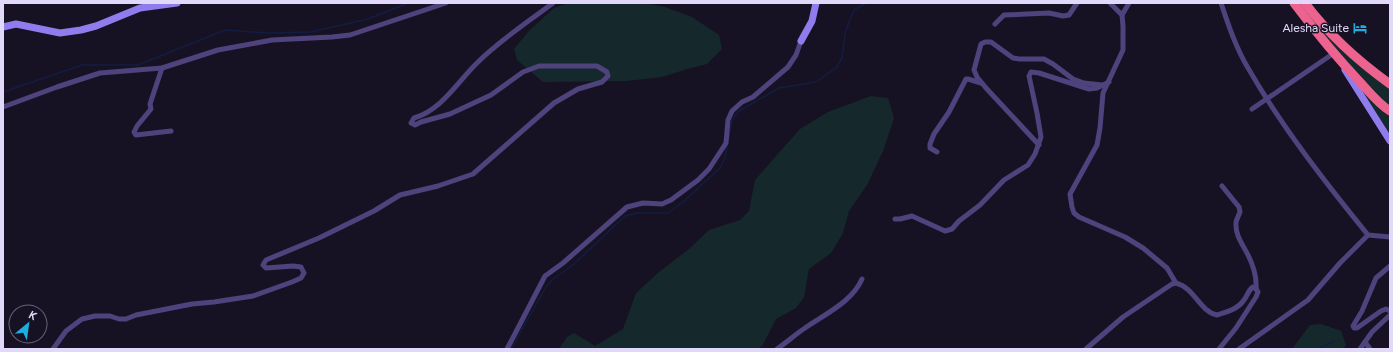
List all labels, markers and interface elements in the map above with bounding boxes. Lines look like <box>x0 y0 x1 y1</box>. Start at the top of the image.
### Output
hotel icon: Alesha Suite <box>1352 20 1368 36</box>
place label: Alesha Suite <box>1282 21 1349 35</box>
north arrow <box>8 304 48 344</box>
text: K <box>26 308 40 323</box>

